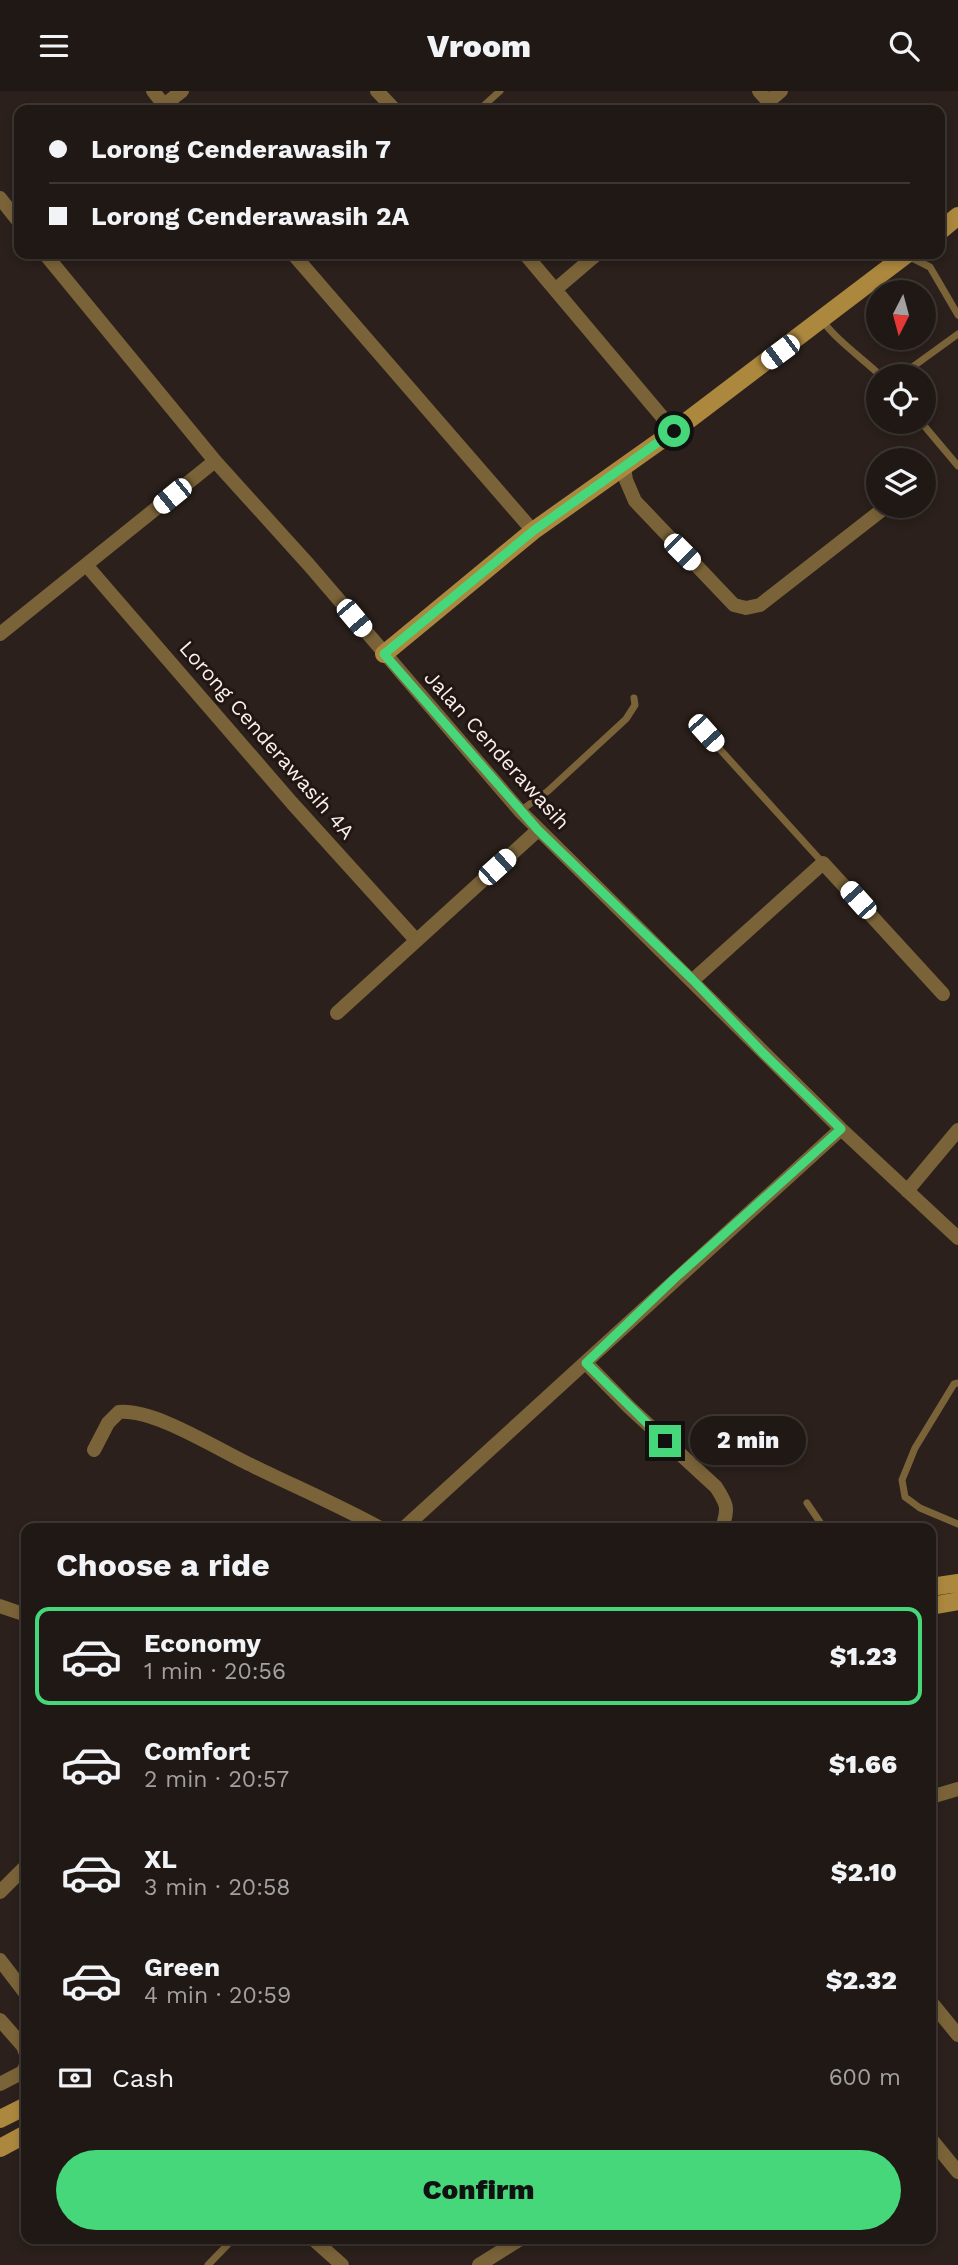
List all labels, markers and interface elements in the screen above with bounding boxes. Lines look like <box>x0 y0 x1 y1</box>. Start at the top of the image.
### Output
icon: menu <box>35 27 73 65</box>
text: Vroom <box>427 27 531 65</box>
icon: search <box>885 27 923 65</box>
text: Lorong Cenderawasih 7 <box>91 134 391 164</box>
text: Lorong Cenderawasih 2A <box>91 201 409 231</box>
north arrow <box>866 280 936 350</box>
map controls <box>866 280 936 518</box>
car <box>757 331 804 373</box>
button: locate <box>866 364 936 434</box>
route start <box>658 415 690 447</box>
button: layers <box>866 448 936 518</box>
car <box>150 475 195 517</box>
car <box>660 530 705 574</box>
car <box>333 595 376 641</box>
street label: Lorong Cenderawasih 4A <box>174 635 360 844</box>
street label: Jalan Cenderawasih <box>419 665 575 834</box>
car <box>685 710 728 756</box>
car <box>475 845 520 889</box>
car <box>837 877 880 923</box>
callout: 2 min <box>690 1417 805 1465</box>
route end <box>649 1425 681 1457</box>
text: 2 min <box>717 1427 779 1454</box>
text: Choose a ride <box>56 1546 270 1584</box>
icon: car <box>60 1625 123 1688</box>
text: Economy <box>144 1628 261 1658</box>
text: $1.23 <box>830 1641 897 1671</box>
text: 1 min · 20:56 <box>144 1658 286 1685</box>
icon: car <box>60 1733 123 1796</box>
text: Comfort <box>144 1736 250 1766</box>
text: $1.66 <box>829 1749 897 1779</box>
text: 2 min · 20:57 <box>144 1766 289 1793</box>
icon: car <box>60 1841 123 1904</box>
text: XL <box>144 1844 177 1874</box>
text: $2.10 <box>831 1857 897 1887</box>
text: 3 min · 20:58 <box>144 1874 291 1901</box>
icon: car <box>60 1949 123 2012</box>
text: Green <box>144 1952 220 1982</box>
text: $2.32 <box>826 1965 897 1995</box>
text: 4 min · 20:59 <box>144 1982 291 2009</box>
icon: cash <box>56 2059 94 2097</box>
text: Cash <box>112 2063 174 2093</box>
text: 600 m <box>829 2064 901 2091</box>
button: Confirm <box>56 2150 901 2230</box>

